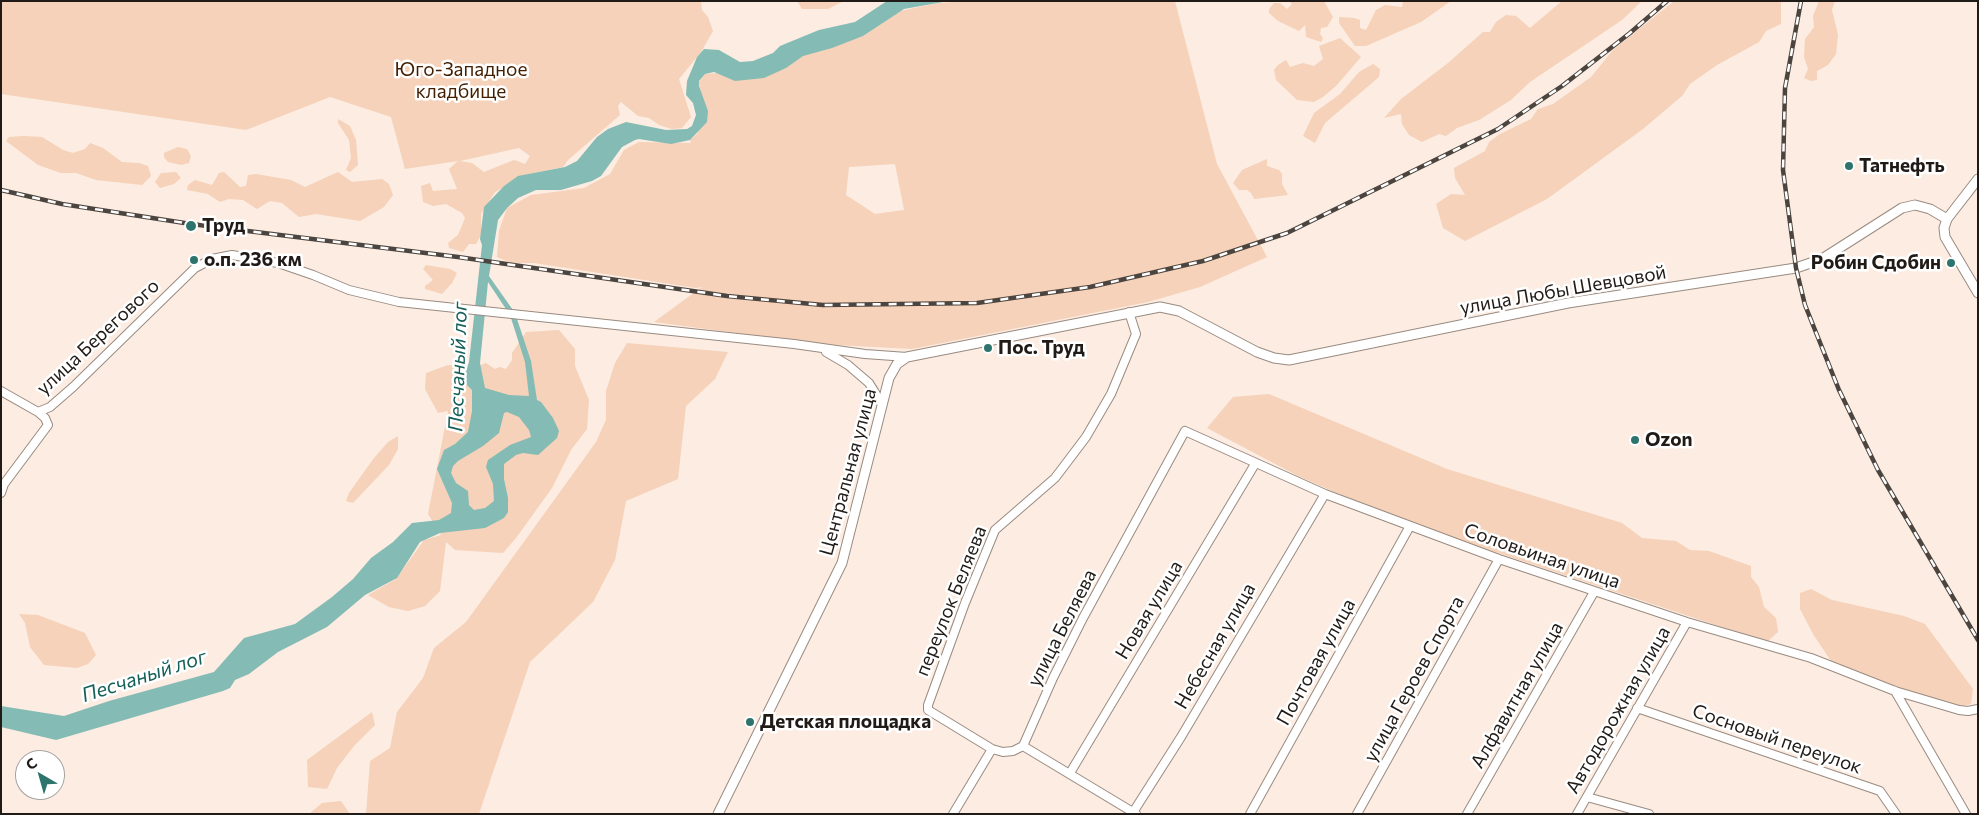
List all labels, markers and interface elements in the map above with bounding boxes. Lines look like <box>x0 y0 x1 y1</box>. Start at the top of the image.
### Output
park label: Юго-Западное кладбище <box>395 59 527 103</box>
place label: Татнефть <box>1859 155 1945 177</box>
marker: Татнефть <box>1843 160 1855 172</box>
place label: Труд <box>202 215 245 237</box>
marker: Труд <box>184 219 198 233</box>
place label: о.п. 236 км <box>204 249 302 271</box>
place label: Робин Сдобин <box>1811 252 1941 274</box>
marker: о.п. 236 км <box>188 254 200 266</box>
marker: Робин Сдобин <box>1945 257 1957 269</box>
street label: улица Любы Шевцовой <box>1458 261 1668 319</box>
street label: улица Берегового <box>32 274 164 400</box>
water label: Песчаный лог <box>444 302 472 432</box>
place label: Пос. Труд <box>998 337 1085 359</box>
marker: Пос. Труд <box>982 342 994 354</box>
street label: Центральная улица <box>815 386 881 558</box>
place label: Ozon <box>1645 429 1693 451</box>
marker: Ozon <box>1629 434 1641 446</box>
street label: Соловьиная улица <box>1461 519 1623 593</box>
street label: переулок Беляева <box>910 523 992 679</box>
street label: Новая улица <box>1111 557 1187 663</box>
street label: улица Беляева <box>1023 566 1101 690</box>
street label: Небесная улица <box>1170 579 1260 713</box>
street label: улица Героев Спорта <box>1359 592 1469 766</box>
street label: Почтовая улица <box>1272 595 1360 729</box>
street label: Алфавитная улица <box>1466 618 1568 772</box>
street label: Автодорожная улица <box>1561 622 1675 798</box>
water label: Песчаный лог <box>79 645 209 707</box>
street label: Сосновый переулок <box>1689 699 1865 779</box>
place label: Детская площадка <box>760 711 931 733</box>
marker: Детская площадка <box>744 716 756 728</box>
north arrow <box>15 750 65 800</box>
text: С <box>22 754 40 773</box>

